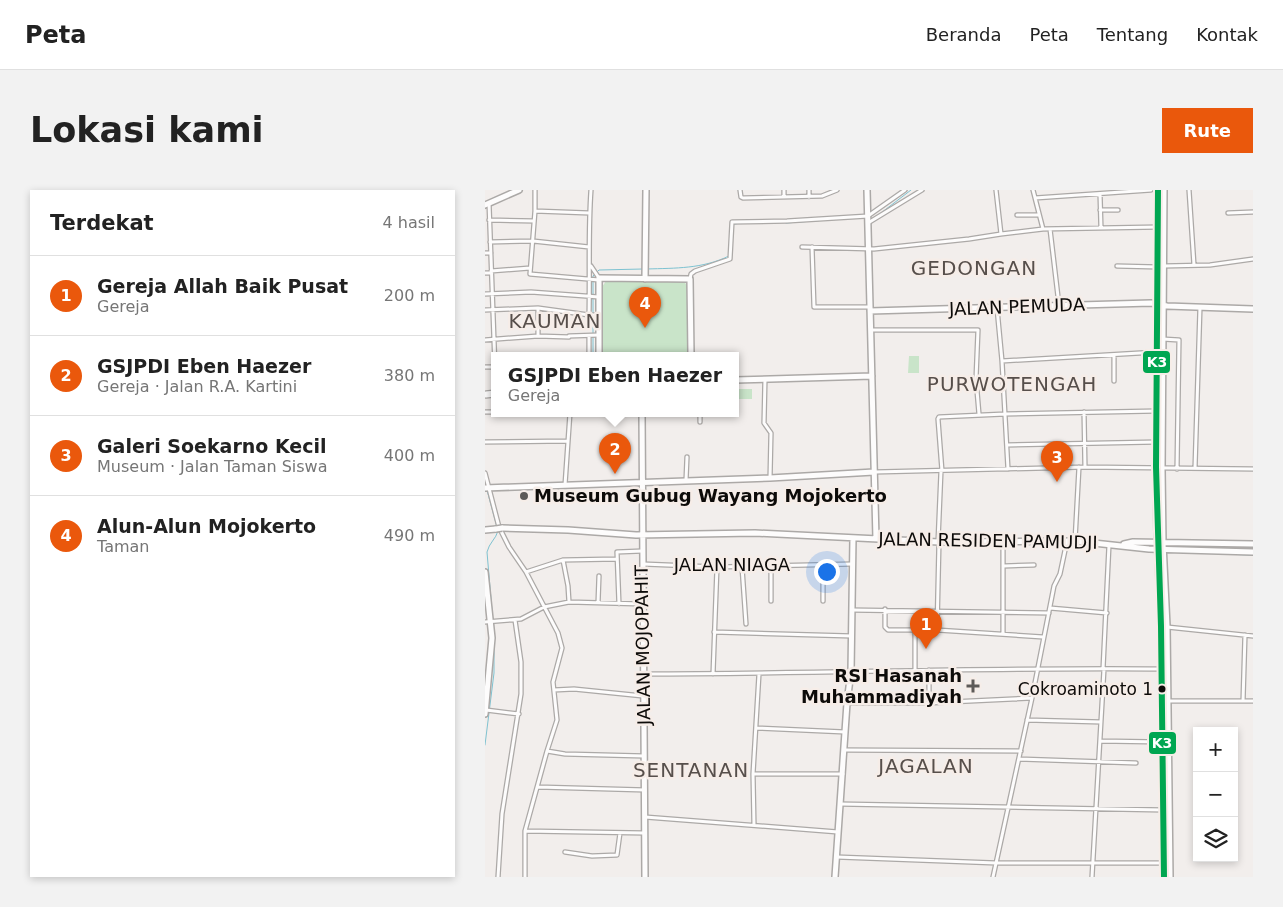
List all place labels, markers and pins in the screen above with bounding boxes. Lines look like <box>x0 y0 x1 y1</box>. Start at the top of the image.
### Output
pin: 4 <box>629 287 661 328</box>
pin: 2 <box>599 433 631 474</box>
pin: 3 <box>1041 441 1073 482</box>
place label: Museum Gubug Wayang Mojokerto <box>534 485 887 506</box>
marker: Museum Gubug Wayang Mojokerto <box>518 490 530 502</box>
pin: 1 <box>910 608 942 649</box>
place label: RSI Hasanah Muhammadiyah <box>801 665 962 707</box>
marker: RSI Hasanah Muhammadiyah <box>966 679 980 693</box>
place label: Cokroaminoto 1 <box>1018 679 1153 699</box>
marker: Cokroaminoto 1 <box>1157 684 1167 694</box>

